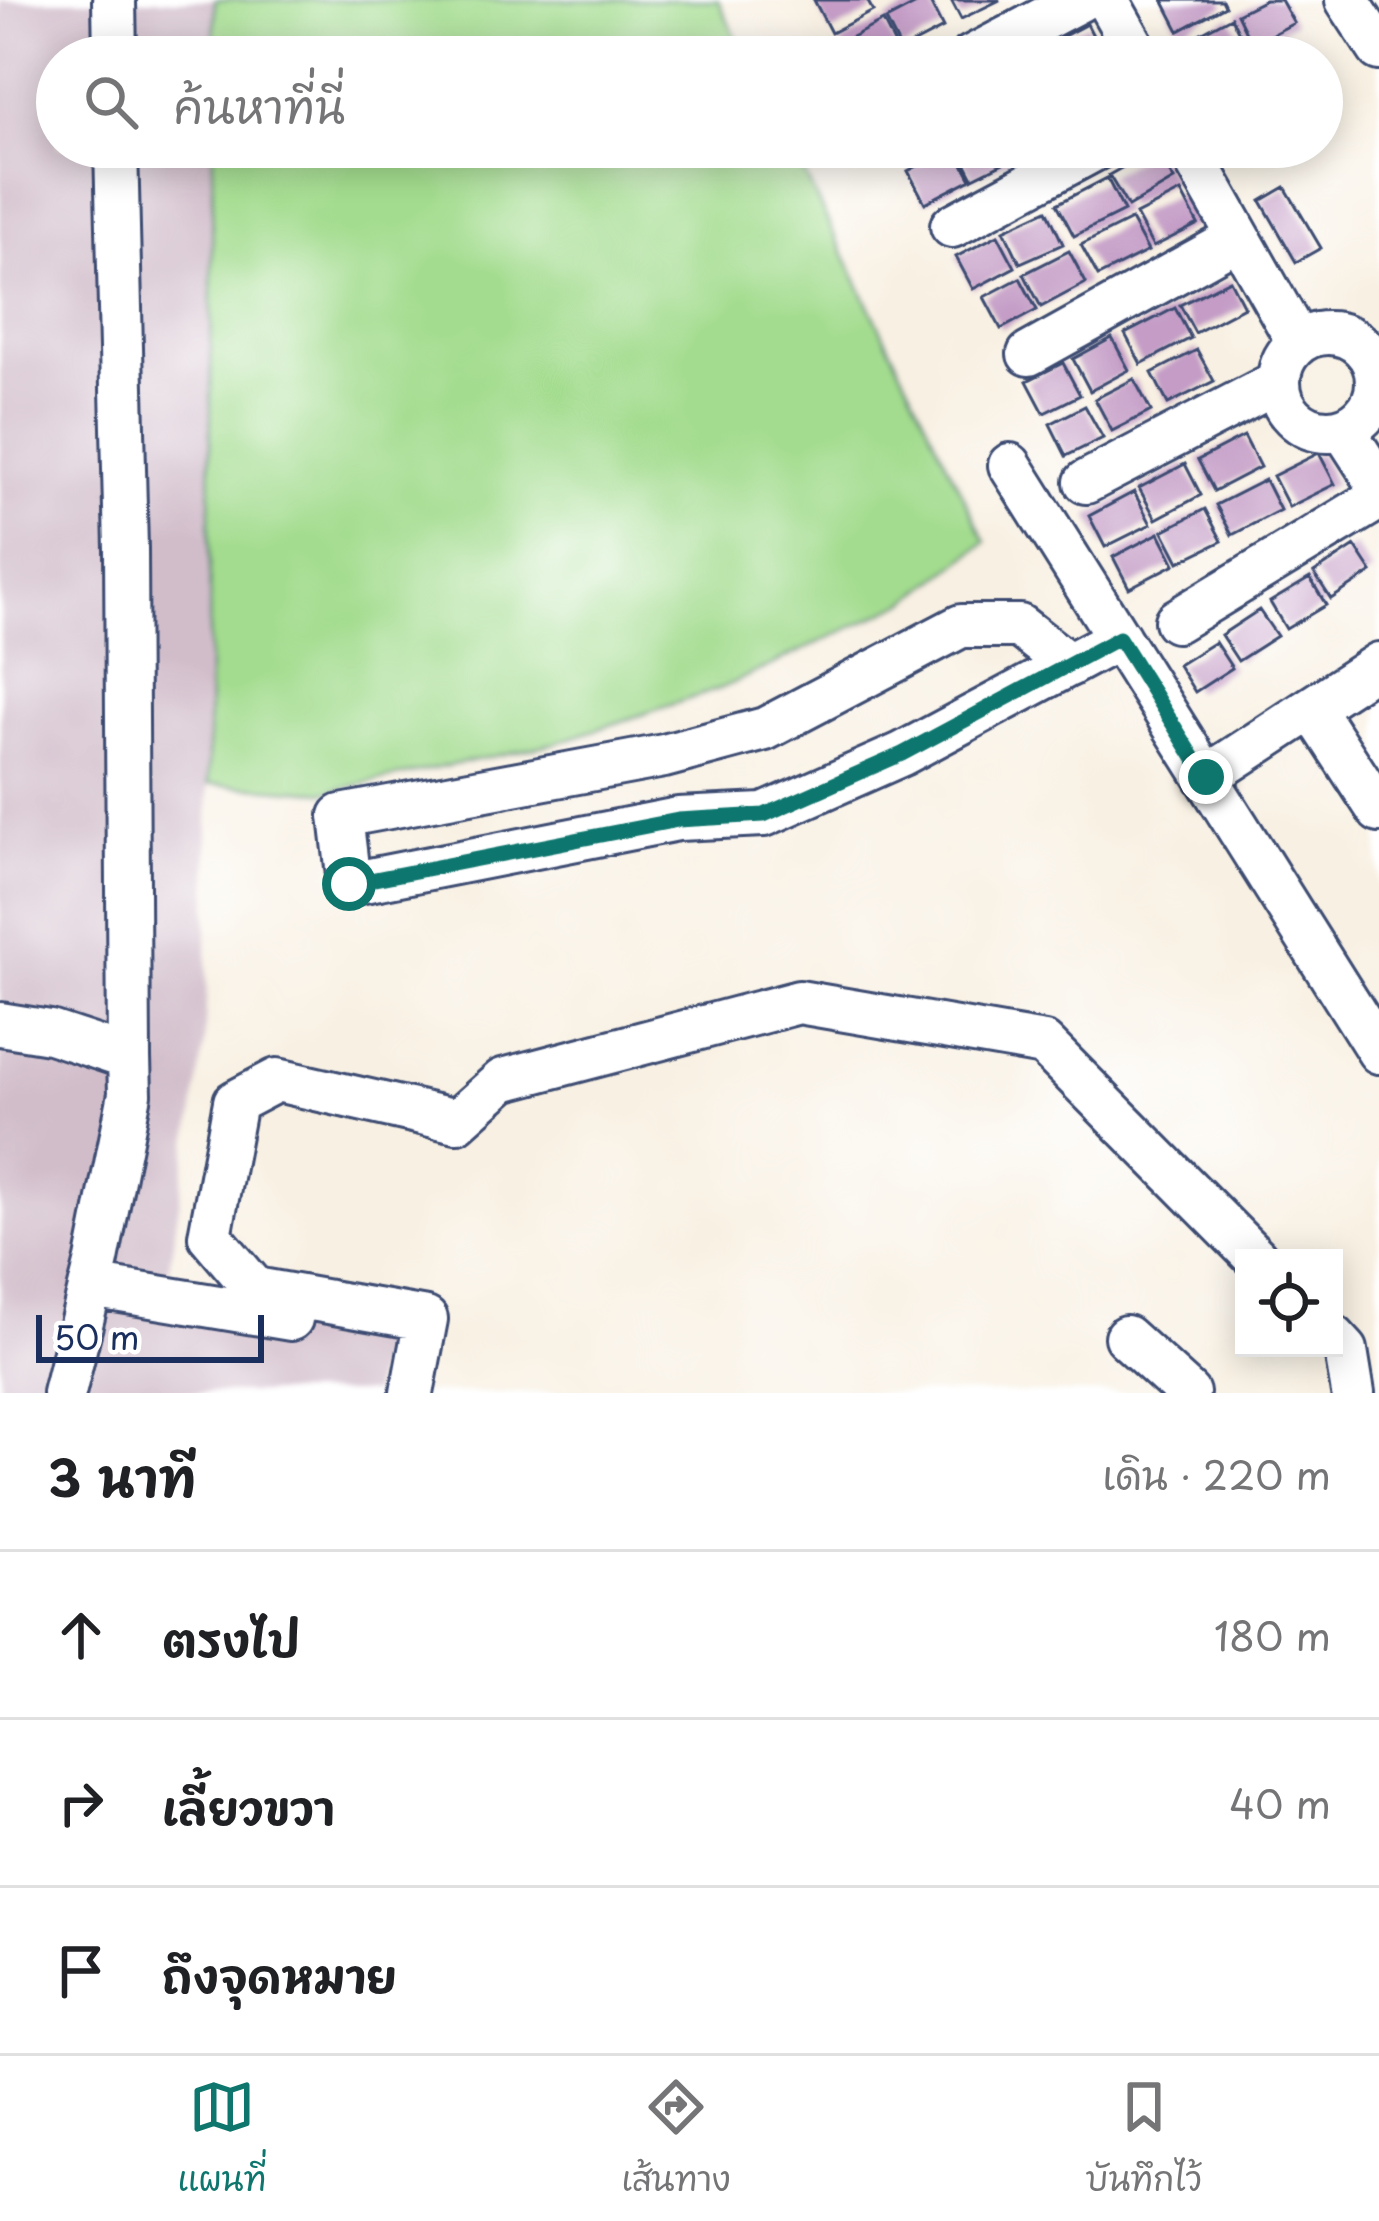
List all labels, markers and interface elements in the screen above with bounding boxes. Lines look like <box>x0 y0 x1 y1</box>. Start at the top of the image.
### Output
search box <box>36 36 1343 168</box>
icon: search <box>78 69 144 135</box>
text: ค้นหาที่นี่ <box>174 71 345 139</box>
route end <box>1179 750 1233 804</box>
route start <box>322 857 376 911</box>
map controls <box>1235 1249 1343 1357</box>
button: locate <box>1235 1249 1343 1357</box>
scale bar <box>36 1309 264 1362</box>
text: 50 m <box>54 1311 140 1361</box>
text: 3 นาที <box>48 1437 196 1514</box>
text: เดิน · 220 m <box>1103 1444 1331 1503</box>
icon: ahead <box>48 1602 114 1668</box>
text: ตรงไป <box>162 1604 300 1672</box>
text: 180 m <box>1214 1605 1331 1664</box>
icon: right <box>48 1770 114 1836</box>
text: เลี้ยวขวา <box>162 1772 335 1840</box>
text: 40 m <box>1229 1773 1331 1832</box>
icon: arrive <box>48 1938 114 2004</box>
text: ถึงจุดหมาย <box>162 1940 397 2008</box>
tab: แผนที่ <box>177 2074 267 2204</box>
tab: เส้นทาง <box>621 2074 731 2204</box>
tab: บันทึกไว้ <box>1086 2074 1202 2204</box>

